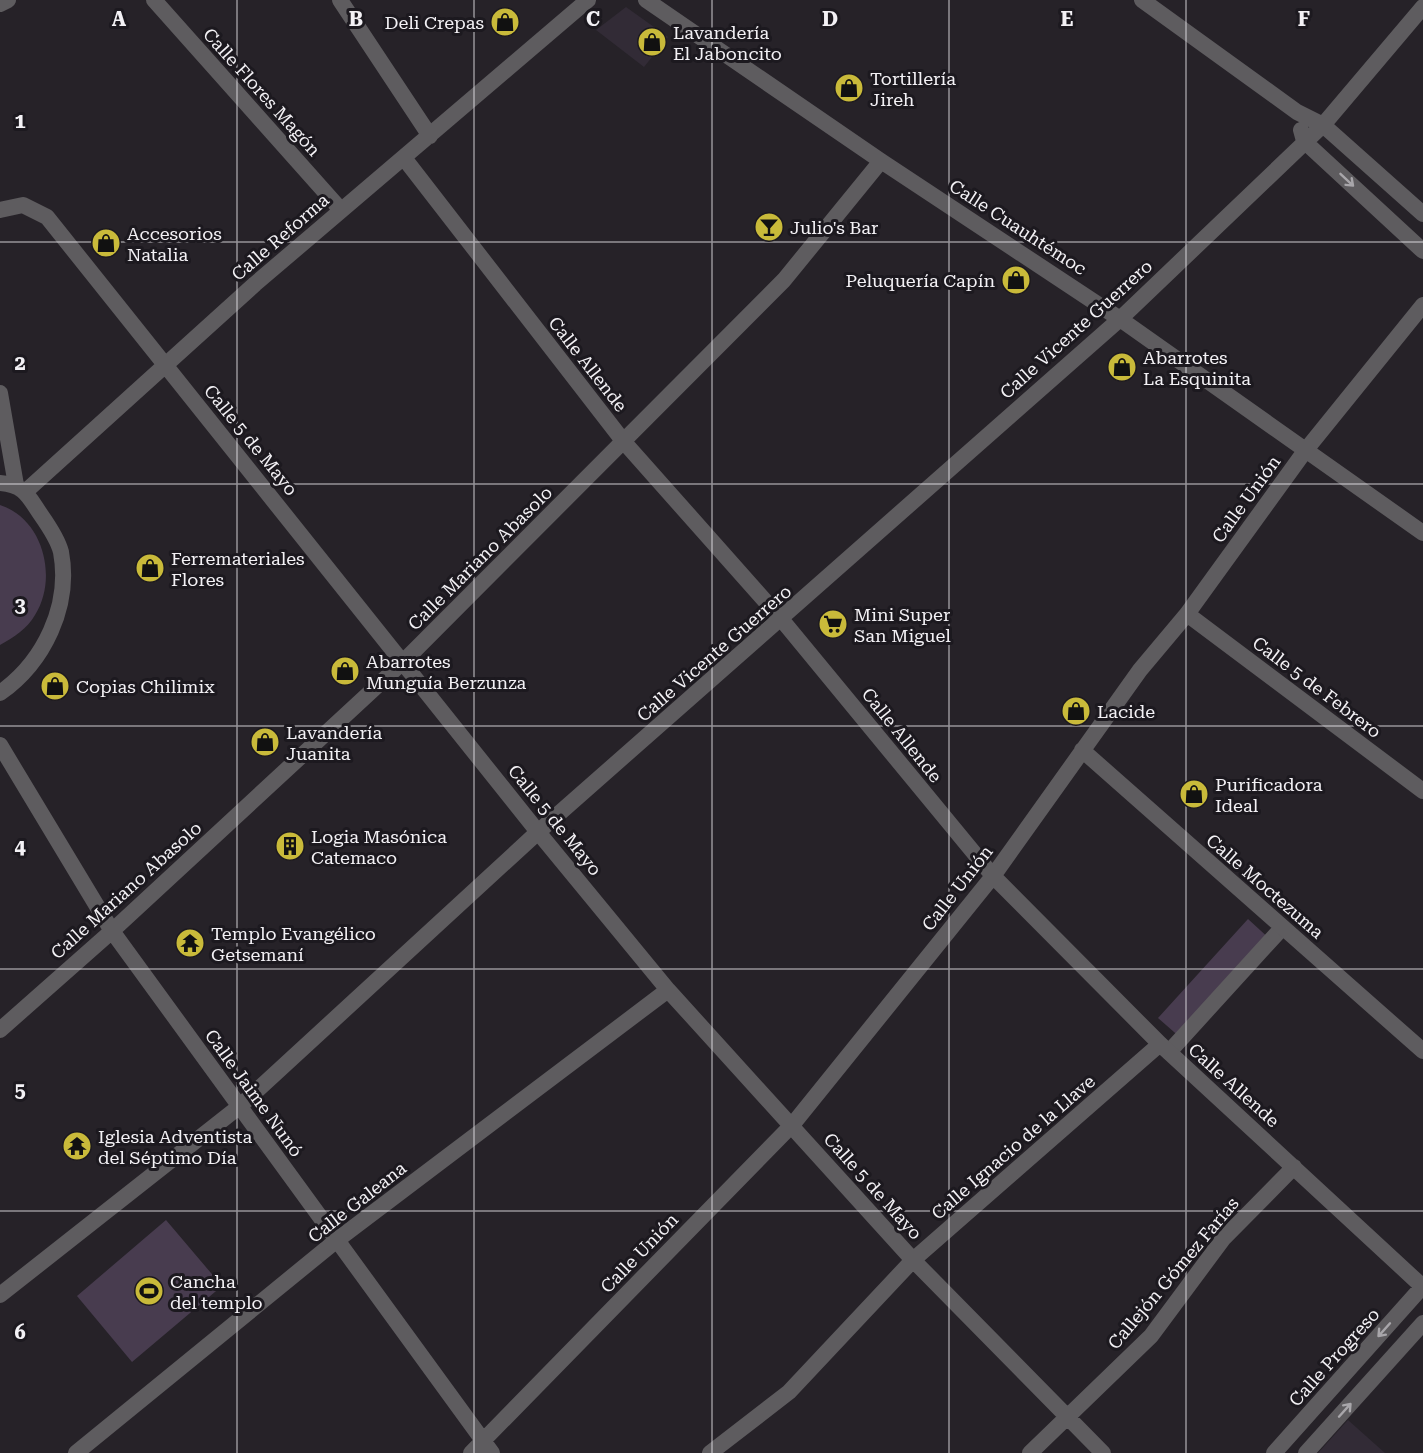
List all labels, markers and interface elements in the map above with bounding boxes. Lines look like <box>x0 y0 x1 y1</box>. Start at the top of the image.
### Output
shop icon: Deli Crepas <box>489 6 521 38</box>
text: A <box>112 7 127 31</box>
text: B <box>349 7 363 31</box>
text: C <box>586 7 600 31</box>
text: D <box>822 7 838 31</box>
text: E <box>1061 7 1074 31</box>
text: F <box>1298 7 1310 31</box>
place label: Deli Crepas <box>384 12 484 33</box>
place label: Lavandería El Jaboncito <box>673 22 782 64</box>
street label: Calle Flores Magón <box>199 24 325 161</box>
shop icon: Lavandería El Jaboncito <box>636 26 668 58</box>
place label: Tortillería Jireh <box>870 68 956 110</box>
shop icon: Tortillería Jireh <box>833 72 865 104</box>
text: 1 <box>14 109 26 133</box>
one-way arrow <box>1339 173 1354 187</box>
street label: Calle Cuauhtémoc <box>946 175 1090 279</box>
street label: Calle Reforma <box>227 189 333 285</box>
bar icon: Julio's Bar <box>753 211 785 243</box>
place label: Julio's Bar <box>790 217 878 238</box>
place label: Accesorios Natalia <box>127 223 222 265</box>
shop icon: Accesorios Natalia <box>90 227 122 259</box>
street label: Calle Vicente Guerrero <box>996 255 1156 403</box>
shop icon: Peluquería Capín <box>1000 264 1032 296</box>
place label: Peluquería Capín <box>846 270 995 291</box>
street label: Calle Allende <box>544 312 632 416</box>
place label: Abarrotes La Esquinita <box>1143 347 1251 389</box>
text: 2 <box>14 351 26 375</box>
shop icon: Abarrotes La Esquinita <box>1106 351 1138 383</box>
street label: Calle 5 de Mayo <box>200 380 302 500</box>
street label: Calle Unión <box>1207 451 1285 547</box>
street label: Calle Mariano Abasolo <box>404 482 556 634</box>
place label: Ferremateriales Flores <box>171 548 305 590</box>
shop icon: Ferremateriales Flores <box>134 552 166 584</box>
street label: Calle Vicente Guerrero <box>633 580 795 726</box>
text: 3 <box>14 593 26 617</box>
place label: Mini Super San Miguel <box>854 604 951 646</box>
supermarket icon: Mini Super San Miguel <box>817 608 849 640</box>
street label: Calle 5 de Febrero <box>1249 632 1385 742</box>
place label: Abarrotes Munguía Berzunza <box>366 651 527 693</box>
shop icon: Abarrotes Munguía Berzunza <box>329 655 361 687</box>
shop icon: Copias Chilimix <box>39 670 71 702</box>
place label: Copias Chilimix <box>76 676 215 697</box>
street label: Calle Allende <box>858 684 946 786</box>
shop icon: Lacide <box>1060 695 1092 727</box>
place label: Lacide <box>1097 701 1155 722</box>
place label: Lavandería Juanita <box>286 722 383 764</box>
shop icon: Lavandería Juanita <box>249 726 281 758</box>
street label: Calle 5 de Mayo <box>504 760 606 880</box>
place label: Purificadora Ideal <box>1215 774 1323 816</box>
shop icon: Purificadora Ideal <box>1178 778 1210 810</box>
street label: Calle Mariano Abasolo <box>46 817 206 963</box>
place label: Logia Masónica Catemaco <box>311 826 447 868</box>
street label: Calle Moctezuma <box>1202 829 1328 943</box>
building icon: Logia Masónica Catemaco <box>274 830 306 862</box>
text: 4 <box>14 835 26 859</box>
street label: Calle Unión <box>917 841 997 935</box>
place label: Templo Evangélico Getsemaní <box>211 923 376 965</box>
temple icon: Templo Evangélico Getsemaní <box>174 927 206 959</box>
street label: Calle Jaime Nunó <box>201 1025 307 1161</box>
street label: Calle Allende <box>1184 1039 1284 1131</box>
street label: Calle Ignacio de la Llave <box>927 1070 1099 1224</box>
text: 5 <box>14 1078 26 1102</box>
place label: Iglesia Adventista del Séptimo Día <box>98 1126 252 1168</box>
street label: Calle 5 de Mayo <box>820 1128 926 1244</box>
temple icon: Iglesia Adventista del Séptimo Día <box>61 1130 93 1162</box>
street label: Calle Galeana <box>304 1157 410 1247</box>
street label: Callejón Gómez Farías <box>1103 1193 1243 1353</box>
street label: Calle Unión <box>596 1209 682 1297</box>
place label: Cancha del templo <box>170 1271 263 1313</box>
sports icon: Cancha del templo <box>133 1275 165 1307</box>
street label: Calle Progreso <box>1284 1304 1384 1410</box>
text: 6 <box>14 1320 26 1344</box>
one-way arrow <box>1377 1322 1391 1337</box>
one-way arrow <box>1338 1402 1352 1417</box>

